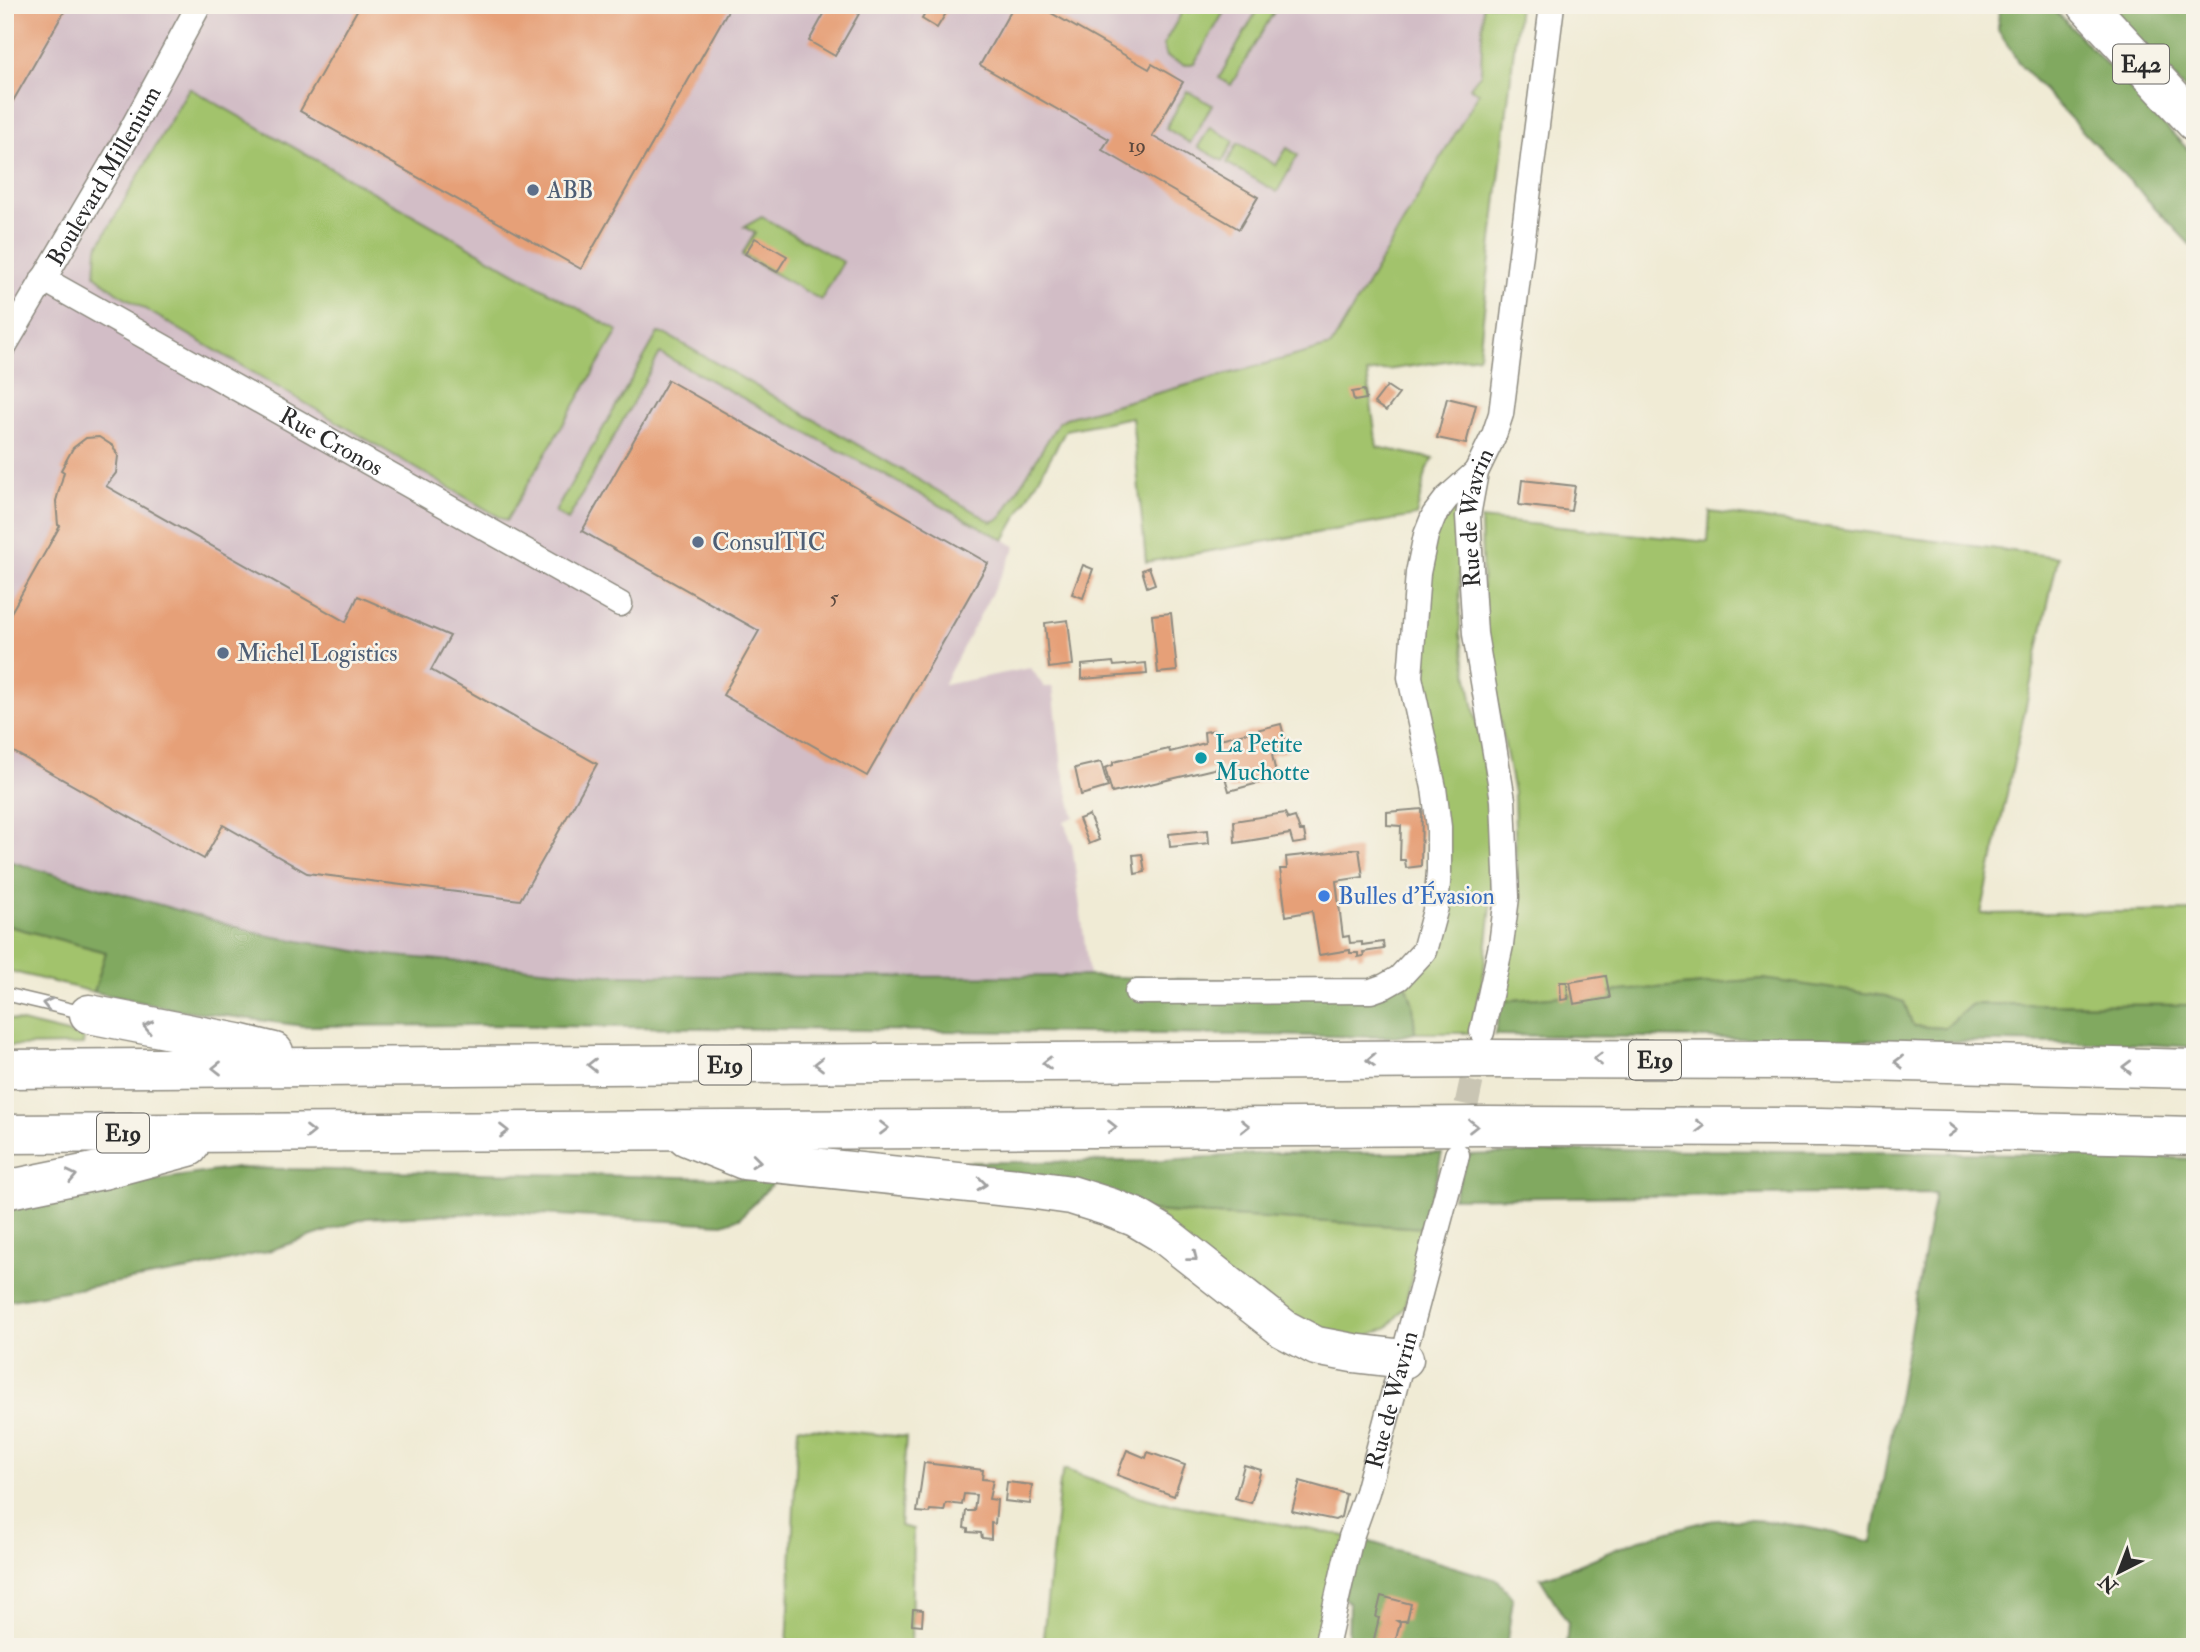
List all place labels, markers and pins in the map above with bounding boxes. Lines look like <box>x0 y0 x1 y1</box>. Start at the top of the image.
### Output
place label: ABB <box>546 175 594 206</box>
marker: ABB <box>525 182 541 198</box>
place label: ConsulTIC <box>712 527 825 558</box>
marker: ConsulTIC <box>690 534 706 550</box>
place label: Michel Logistics <box>237 638 397 669</box>
marker: Michel Logistics <box>215 645 231 661</box>
place label: La Petite Muchotte <box>1215 729 1310 788</box>
marker: La Petite Muchotte <box>1193 750 1209 766</box>
place label: Bulles d'Évasion <box>1338 880 1495 912</box>
marker: Bulles d'Évasion <box>1316 888 1332 904</box>

